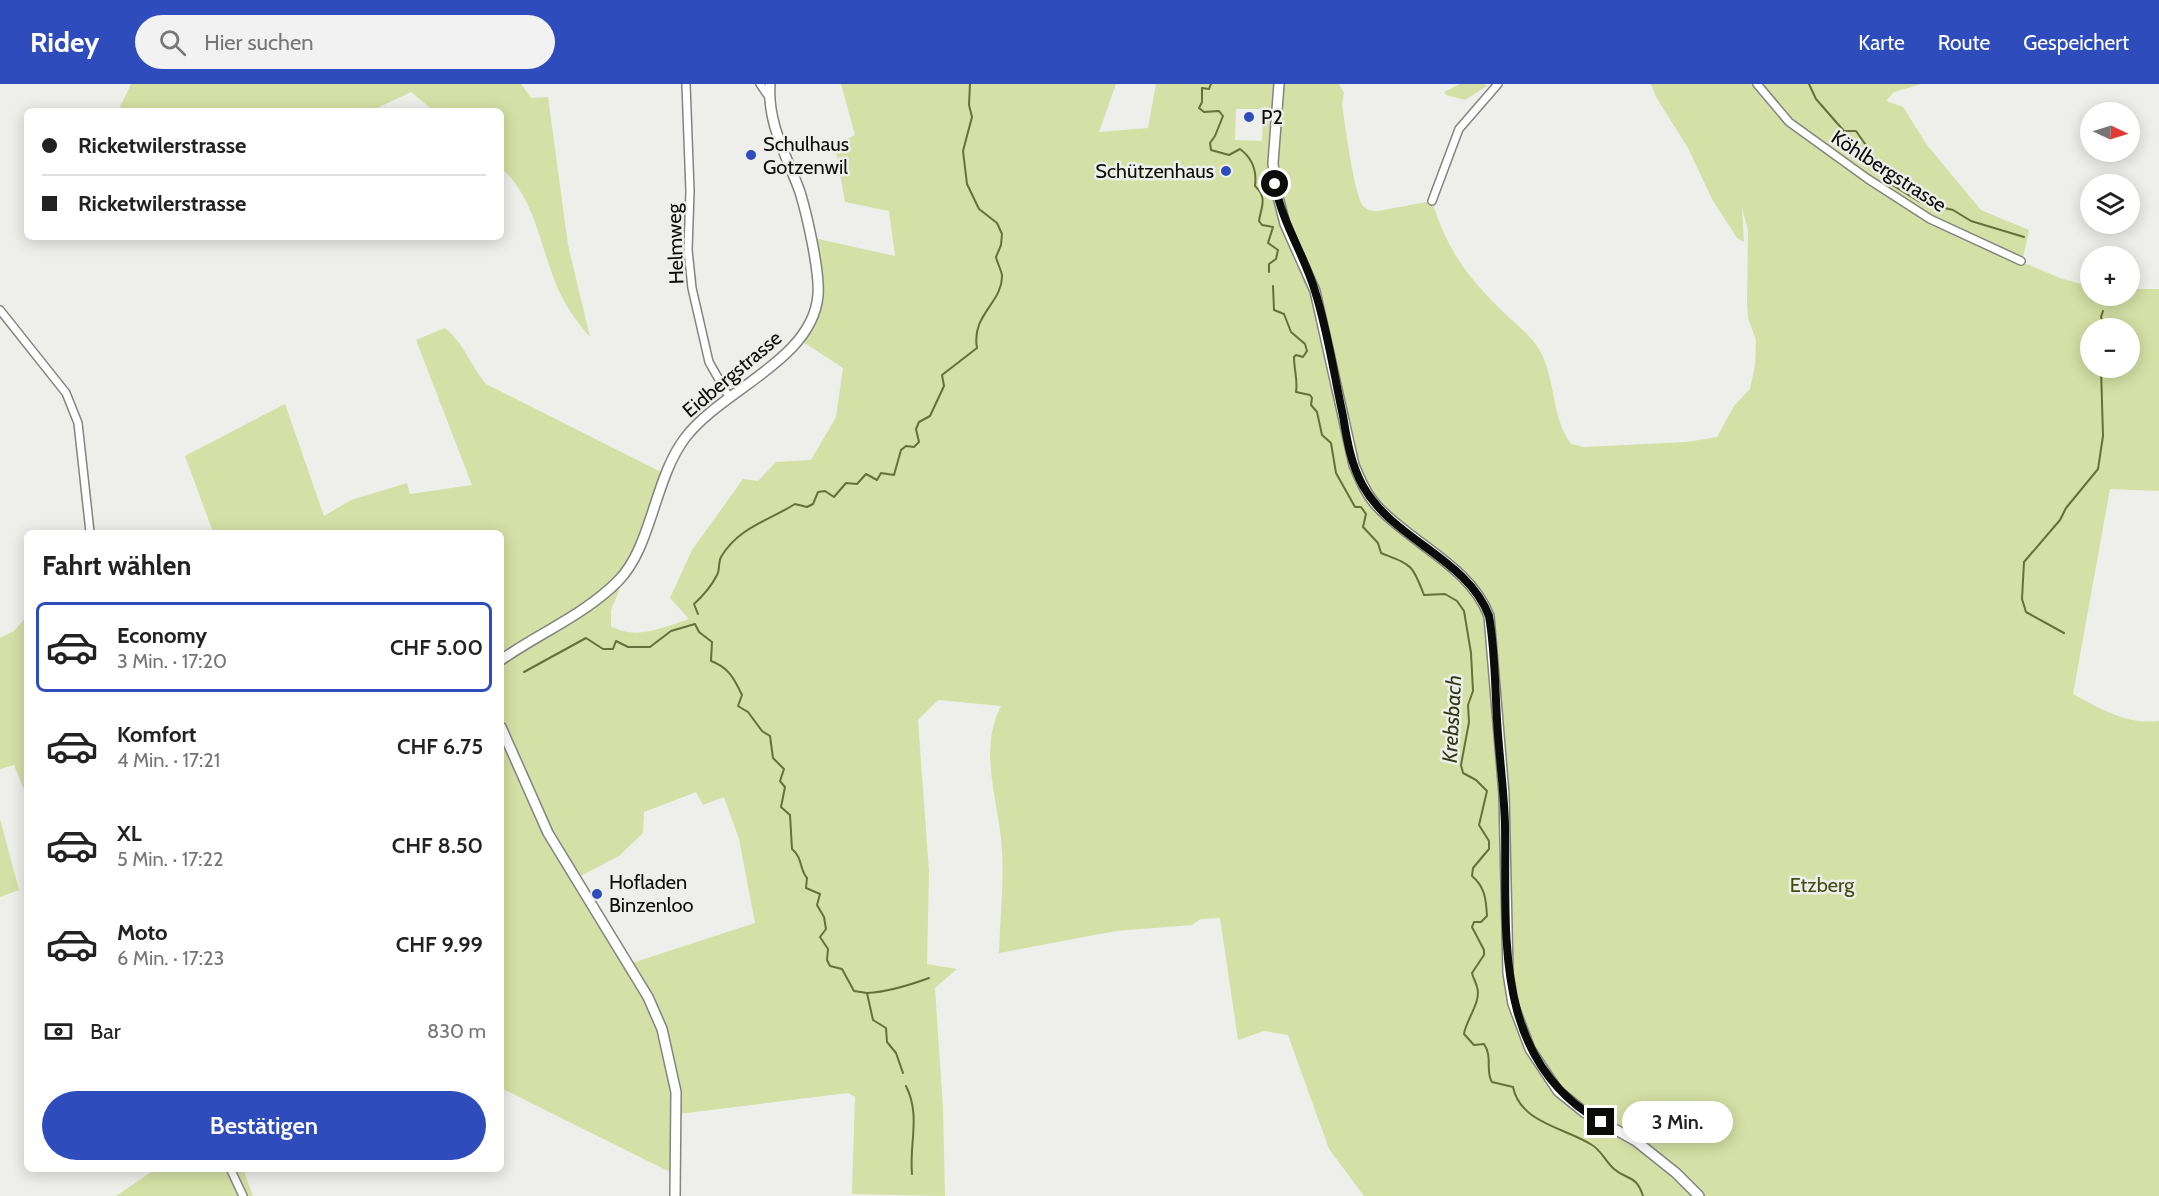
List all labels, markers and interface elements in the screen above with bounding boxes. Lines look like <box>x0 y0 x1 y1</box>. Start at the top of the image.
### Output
search box <box>135 15 555 69</box>
text: Ridey <box>30 25 99 59</box>
icon: search <box>156 26 189 59</box>
text: Hier suchen <box>204 29 314 56</box>
text: Karte <box>1858 30 1905 55</box>
text: Route <box>1938 30 1990 55</box>
text: Gespeichert <box>2023 30 2129 55</box>
north arrow <box>2080 102 2140 162</box>
map controls <box>2080 102 2140 378</box>
place label: P2 <box>1261 105 1283 129</box>
marker: P2 <box>1242 110 1256 124</box>
street label: Köhlbergstrasse <box>1827 125 1951 217</box>
text: Ricketwilerstrasse <box>78 132 246 159</box>
place label: Schulhaus Gotzenwil <box>763 132 849 179</box>
marker: Schulhaus Gotzenwil <box>744 148 758 162</box>
place label: Schützenhaus <box>1095 159 1214 183</box>
marker: Schützenhaus <box>1219 164 1233 178</box>
route start <box>1261 170 1288 197</box>
button: layers <box>2080 174 2140 234</box>
text: Ricketwilerstrasse <box>78 190 246 217</box>
street label: Helmweg <box>662 202 688 285</box>
button: + <box>2080 246 2140 306</box>
button: − <box>2080 318 2140 378</box>
street label: Eidbergstrasse <box>678 326 786 422</box>
text: Fahrt wählen <box>42 549 191 582</box>
icon: car <box>45 620 99 674</box>
text: Economy <box>117 622 207 649</box>
text: CHF 5.00 <box>390 634 483 661</box>
text: 3 Min. · 17:20 <box>117 649 227 673</box>
water label: Krebsbach <box>1437 674 1466 763</box>
icon: car <box>45 719 99 773</box>
text: Komfort <box>117 721 196 748</box>
text: CHF 6.75 <box>397 733 483 760</box>
text: 4 Min. · 17:21 <box>117 748 220 772</box>
icon: car <box>45 818 99 872</box>
text: XL <box>117 820 142 847</box>
text: CHF 8.50 <box>392 832 483 859</box>
text: 5 Min. · 17:22 <box>117 847 223 871</box>
place label: Hofladen Binzenloo <box>609 870 693 917</box>
park label: Etzberg <box>1790 873 1855 897</box>
marker: Hofladen Binzenloo <box>590 887 604 901</box>
icon: car <box>45 917 99 971</box>
text: Moto <box>117 919 168 946</box>
text: CHF 9.99 <box>396 931 483 958</box>
text: 6 Min. · 17:23 <box>117 946 224 970</box>
icon: cash <box>42 1015 75 1048</box>
text: Bar <box>90 1018 121 1045</box>
text: 830 m <box>427 1019 486 1043</box>
button: Bestätigen <box>42 1091 486 1160</box>
callout: 3 Min. <box>1622 1101 1733 1143</box>
route end <box>1587 1108 1614 1135</box>
text: 3 Min. <box>1652 1110 1703 1134</box>

